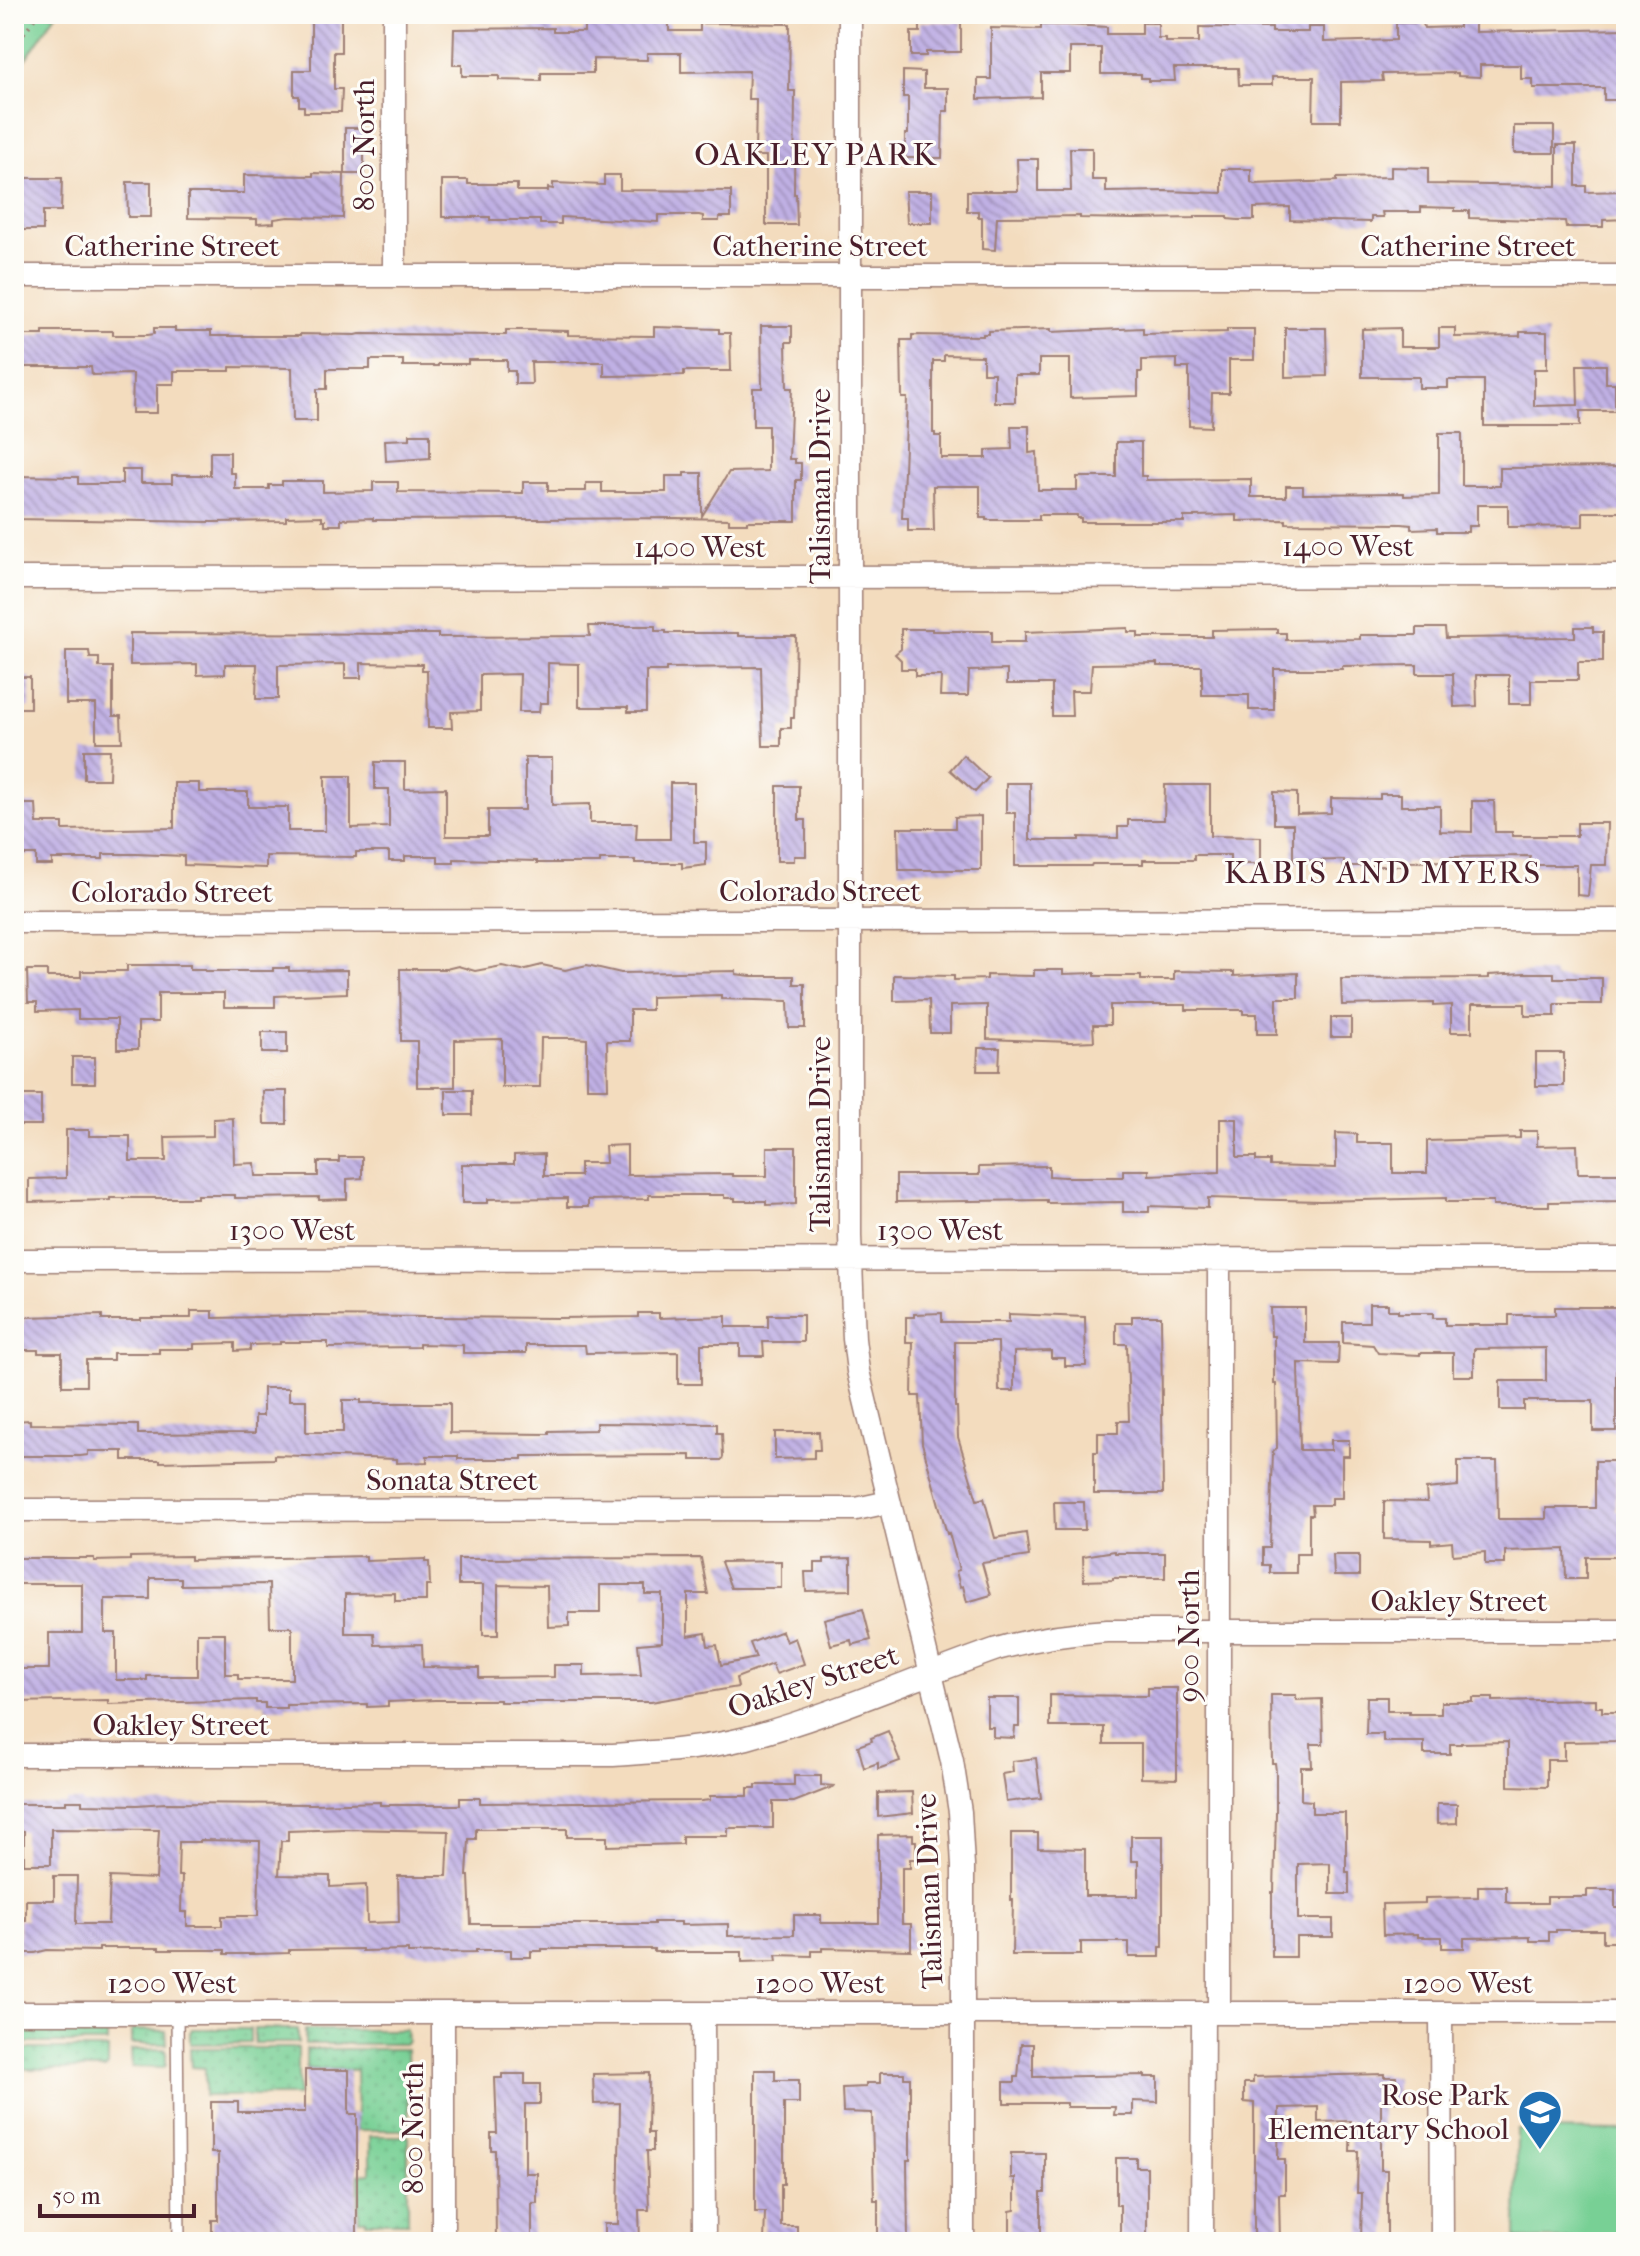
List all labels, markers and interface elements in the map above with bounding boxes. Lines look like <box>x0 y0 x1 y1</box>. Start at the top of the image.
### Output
street label: 800 North <box>347 79 382 211</box>
district label: OAKLEY PARK <box>694 136 938 173</box>
street label: Catherine Street <box>64 229 280 264</box>
street label: Catherine Street <box>712 229 928 264</box>
street label: Catherine Street <box>1360 229 1576 264</box>
street label: Talisman Drive <box>803 388 838 584</box>
street label: 1400 West <box>1282 529 1414 564</box>
street label: 1400 West <box>634 530 766 565</box>
district label: KABIS AND MYERS <box>1224 854 1542 891</box>
street label: Colorado Street <box>719 874 921 909</box>
street label: Colorado Street <box>71 875 273 910</box>
street label: Talisman Drive <box>803 1036 838 1232</box>
street label: 1300 West <box>229 1213 356 1248</box>
street label: 1300 West <box>877 1213 1004 1248</box>
street label: Sonata Street <box>366 1463 538 1498</box>
street label: 900 North <box>1172 1569 1207 1702</box>
street label: Oakley Street <box>1370 1584 1548 1619</box>
street label: Oakley Street <box>724 1637 903 1725</box>
street label: Oakley Street <box>92 1708 270 1743</box>
street label: Talisman Drive <box>909 1792 950 1989</box>
street label: 1200 West <box>107 1966 237 2001</box>
street label: 1200 West <box>755 1966 885 2001</box>
street label: 1200 West <box>1403 1966 1533 2001</box>
street label: 800 North <box>396 2062 431 2194</box>
place label: Rose Park Elementary School <box>1267 2078 1510 2147</box>
school or university icon: Rose Park Elementary School <box>1516 2088 1564 2151</box>
scale bar <box>40 2168 194 2218</box>
text: 50 m <box>52 2182 101 2210</box>

